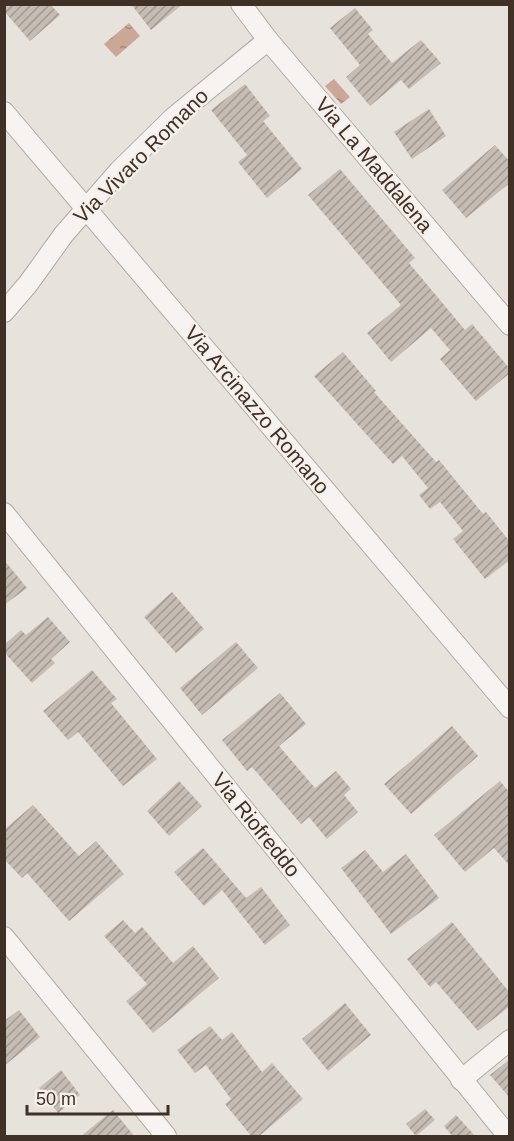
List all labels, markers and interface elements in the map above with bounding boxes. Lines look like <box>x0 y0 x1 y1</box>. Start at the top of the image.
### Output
street label: Via Vivaro Romano <box>69 84 212 227</box>
street label: Via La Maddalena <box>311 93 438 237</box>
street label: Via Arcinazzo Romano <box>180 321 334 498</box>
street label: Via Riofreddo <box>208 768 305 881</box>
scale bar <box>27 1078 168 1116</box>
text: 50 m <box>36 1089 76 1109</box>

